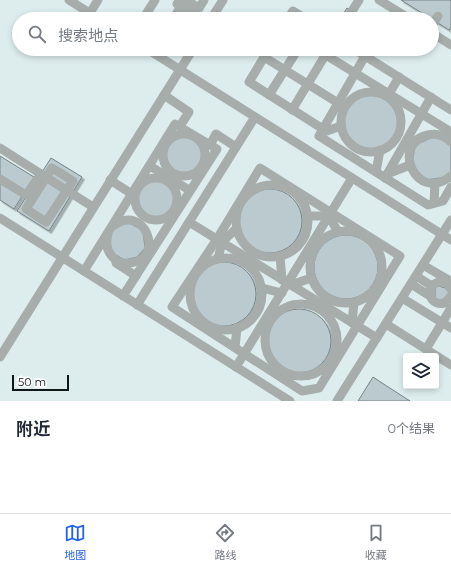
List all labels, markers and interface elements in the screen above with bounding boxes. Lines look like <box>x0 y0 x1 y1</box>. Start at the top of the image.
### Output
search box <box>12 12 439 56</box>
icon: search <box>26 23 48 45</box>
text: 搜索地点 <box>58 26 118 45</box>
map controls <box>403 353 439 389</box>
button: layers <box>403 353 439 389</box>
scale bar <box>12 373 69 392</box>
text: 50 m <box>18 375 46 389</box>
text: 附近 <box>16 419 50 439</box>
text: 0个结果 <box>387 420 435 436</box>
tab: 地图 <box>64 522 86 562</box>
tab: 路线 <box>214 522 236 562</box>
tab: 收藏 <box>365 522 387 562</box>

